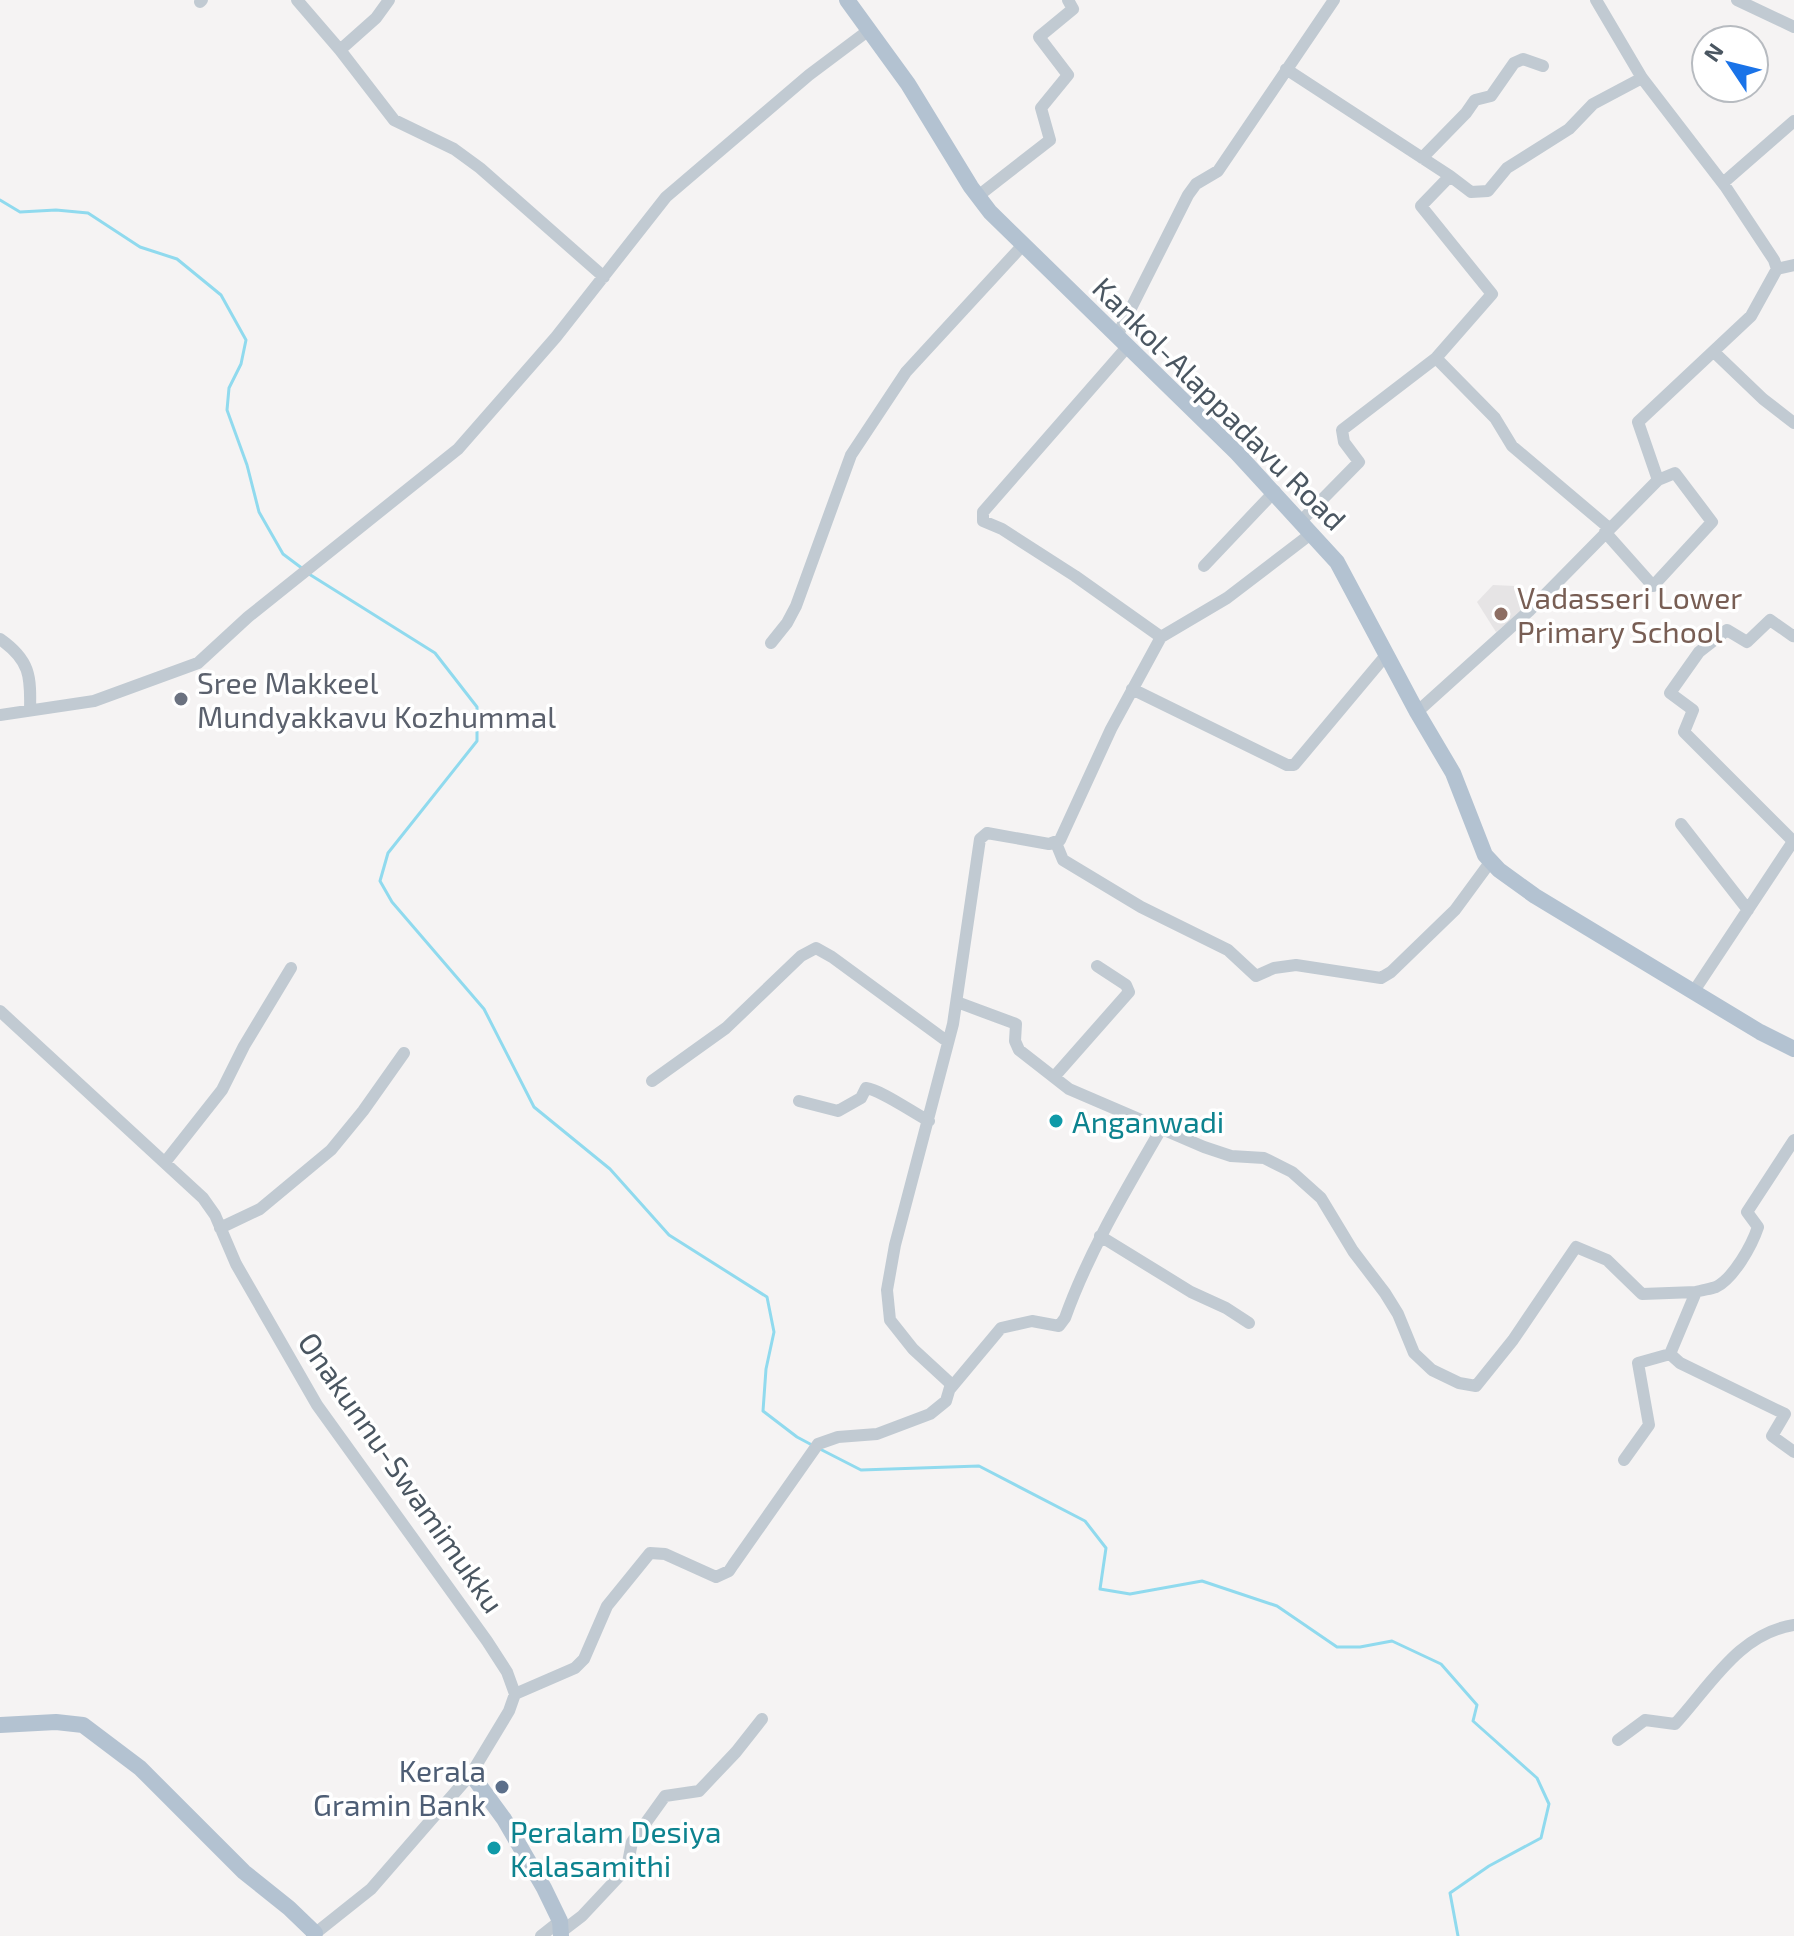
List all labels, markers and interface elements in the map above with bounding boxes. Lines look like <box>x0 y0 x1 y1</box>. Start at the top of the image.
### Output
north arrow <box>1690 24 1770 104</box>
text: N <box>1698 38 1728 66</box>
street label: Kankol-Alappadavu Road <box>1086 269 1354 537</box>
place label: Vadasseri Lower Primary School <box>1517 579 1742 649</box>
marker: Vadasseri Lower Primary School <box>1492 605 1510 623</box>
place label: Sree Makkeel Mundyakkavu Kozhummal <box>197 664 556 734</box>
marker: Sree Makkeel Mundyakkavu Kozhummal <box>172 690 190 708</box>
place label: Anganwadi <box>1072 1103 1224 1139</box>
marker: Anganwadi <box>1047 1112 1065 1130</box>
street label: Onakunnu-Swamimukku <box>291 1325 513 1619</box>
place label: Kerala Gramin Bank <box>313 1752 486 1822</box>
marker: Kerala Gramin Bank <box>493 1778 511 1796</box>
place label: Peralam Desiya Kalasamithi <box>510 1813 721 1883</box>
marker: Peralam Desiya Kalasamithi <box>485 1839 503 1857</box>

